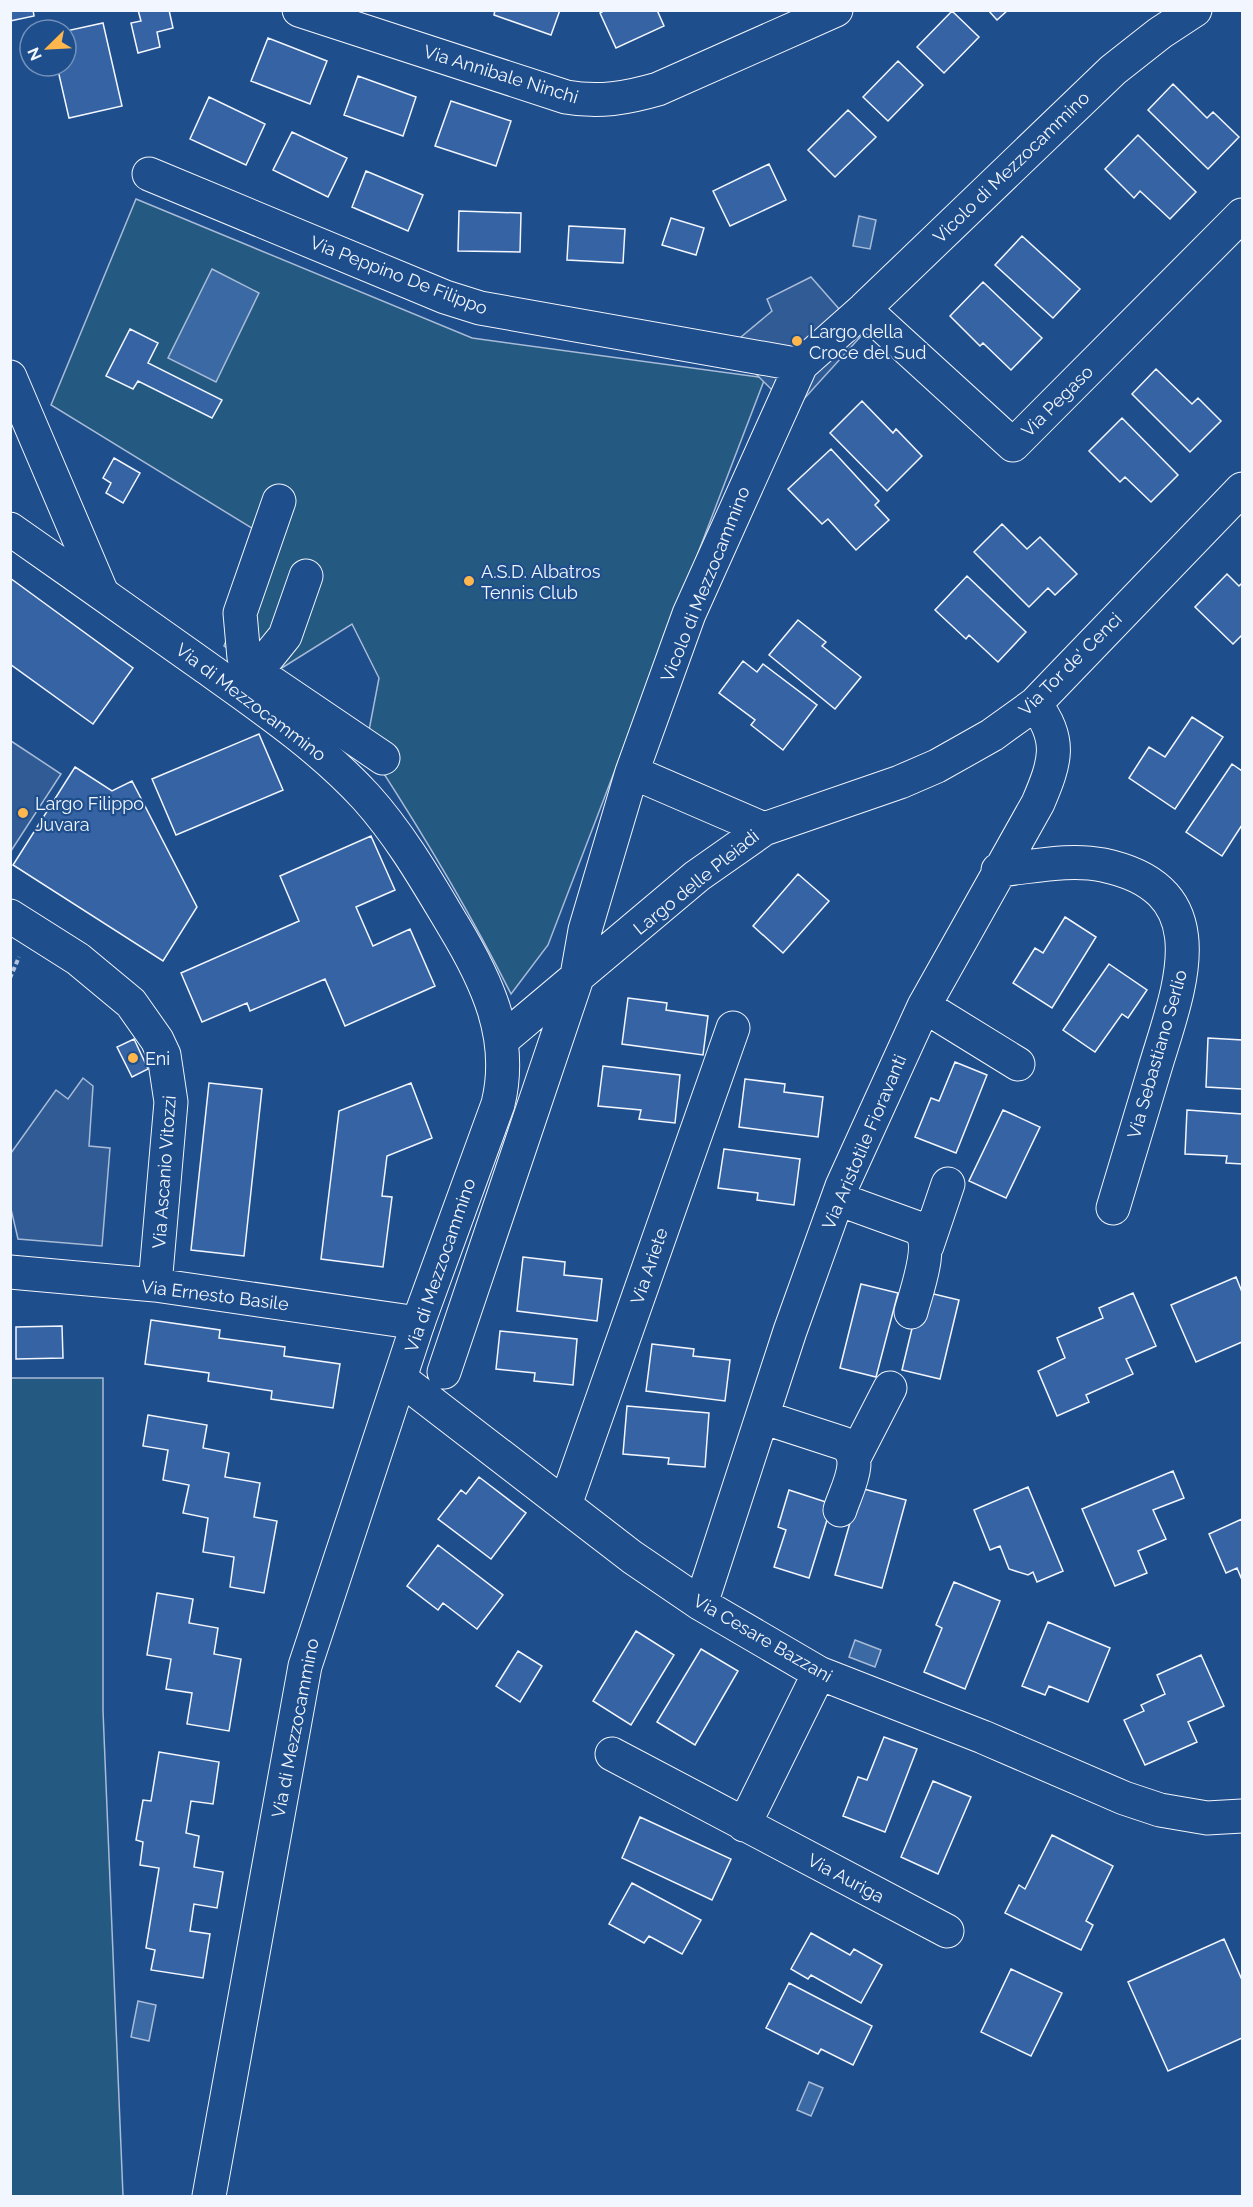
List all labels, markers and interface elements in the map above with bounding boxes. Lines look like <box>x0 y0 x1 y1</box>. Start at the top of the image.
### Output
north arrow <box>18 18 78 78</box>
street label: Via Annibale Ninchi <box>421 40 581 108</box>
text: N <box>24 44 46 63</box>
street label: Vicolo di Mezzocammino <box>929 87 1094 247</box>
street label: Via Peppino De Filippo <box>307 231 491 319</box>
place label: Largo della Croce del Sud <box>809 321 927 363</box>
marker: Largo della Croce del Sud <box>790 334 804 348</box>
street label: Via Pegaso <box>1017 361 1097 441</box>
street label: Vicolo di Mezzocammino <box>656 483 754 685</box>
place label: A.S.D. Albatros Tennis Club <box>481 561 601 603</box>
marker: A.S.D. Albatros Tennis Club <box>462 574 476 588</box>
street label: Via Tor de' Cenci <box>1014 608 1126 720</box>
street label: Via di Mezzocammino <box>172 639 330 765</box>
place label: Largo Filippo Juvara <box>35 793 144 835</box>
marker: Largo Filippo Juvara <box>16 806 30 820</box>
street label: Largo delle Pleiadi <box>629 825 763 939</box>
street label: Via Sebastiano Serlio <box>1123 967 1191 1141</box>
place label: Eni <box>145 1048 170 1069</box>
marker: Eni <box>126 1051 140 1065</box>
street label: Via Aristotile Fioravanti <box>818 1051 910 1233</box>
street label: Via Ascanio Vitozzi <box>148 1095 180 1249</box>
street label: Via di Mezzocammino <box>400 1175 480 1355</box>
street label: Via Ariete <box>626 1225 672 1307</box>
street label: Via Ernesto Basile <box>140 1276 290 1315</box>
street label: Via Cesare Bazzani <box>690 1590 836 1686</box>
street label: Via di Mezzocammino <box>267 1636 323 1820</box>
street label: Via Auriga <box>804 1849 888 1907</box>

